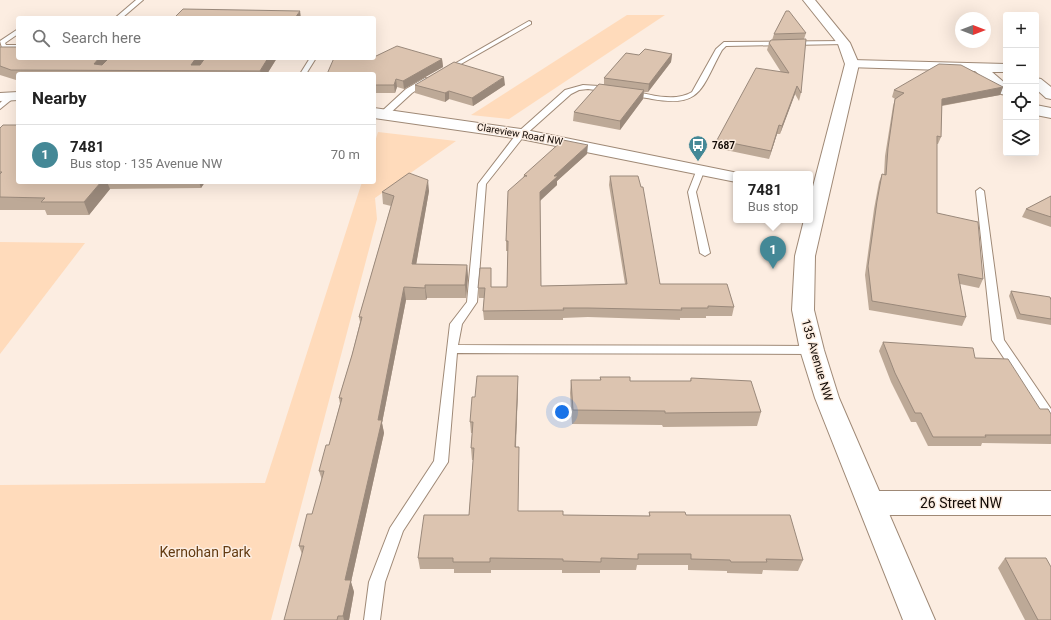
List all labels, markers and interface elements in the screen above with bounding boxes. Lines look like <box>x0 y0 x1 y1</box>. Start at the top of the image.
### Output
north arrow <box>955 12 991 48</box>
map controls <box>1003 12 1039 156</box>
button: + <box>1003 12 1039 48</box>
search box <box>16 16 376 60</box>
icon: search <box>30 27 52 49</box>
text: Search here <box>62 29 141 47</box>
button: − <box>1003 48 1039 84</box>
button: locate <box>1003 84 1039 120</box>
text: Nearby <box>32 88 87 108</box>
button: layers <box>1003 120 1039 156</box>
street label: Clareview Road NW <box>476 121 564 147</box>
bus stop icon: 7687 <box>687 134 709 162</box>
text: 7481 <box>70 138 104 156</box>
place label: 7687 <box>712 140 735 151</box>
text: 1 <box>41 147 49 162</box>
text: 70 m <box>331 147 360 162</box>
text: Bus stop · 135 Avenue NW <box>70 156 222 171</box>
popup <box>733 171 813 223</box>
text: 7481 <box>748 181 782 199</box>
text: Bus stop <box>748 199 798 214</box>
pin: 1 <box>760 236 786 269</box>
street label: 135 Avenue NW <box>799 317 835 403</box>
your location <box>552 402 572 422</box>
street label: 26 Street NW <box>920 495 1003 511</box>
park label: Kernohan Park <box>159 544 252 560</box>

